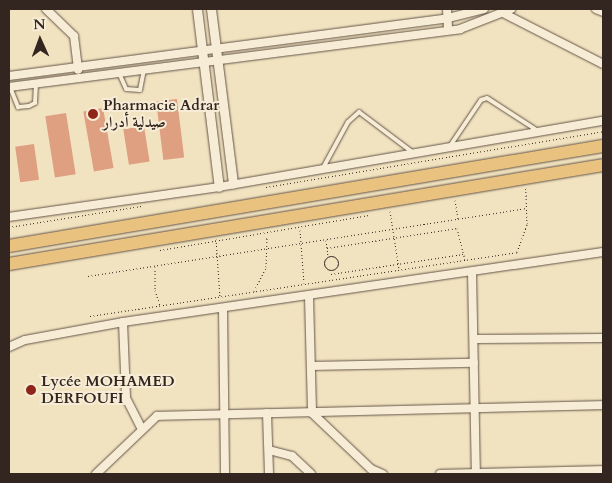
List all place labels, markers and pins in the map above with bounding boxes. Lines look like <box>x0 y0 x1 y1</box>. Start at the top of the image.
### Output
place label: Pharmacie Adrar صيدلية أدرار <box>103 96 219 131</box>
marker: Pharmacie Adrar صيدلية أدرار <box>87 108 99 120</box>
place label: Lycée MOHAMED DERFOUFI <box>41 372 175 407</box>
marker: Lycée MOHAMED DERFOUFI <box>25 384 37 396</box>

